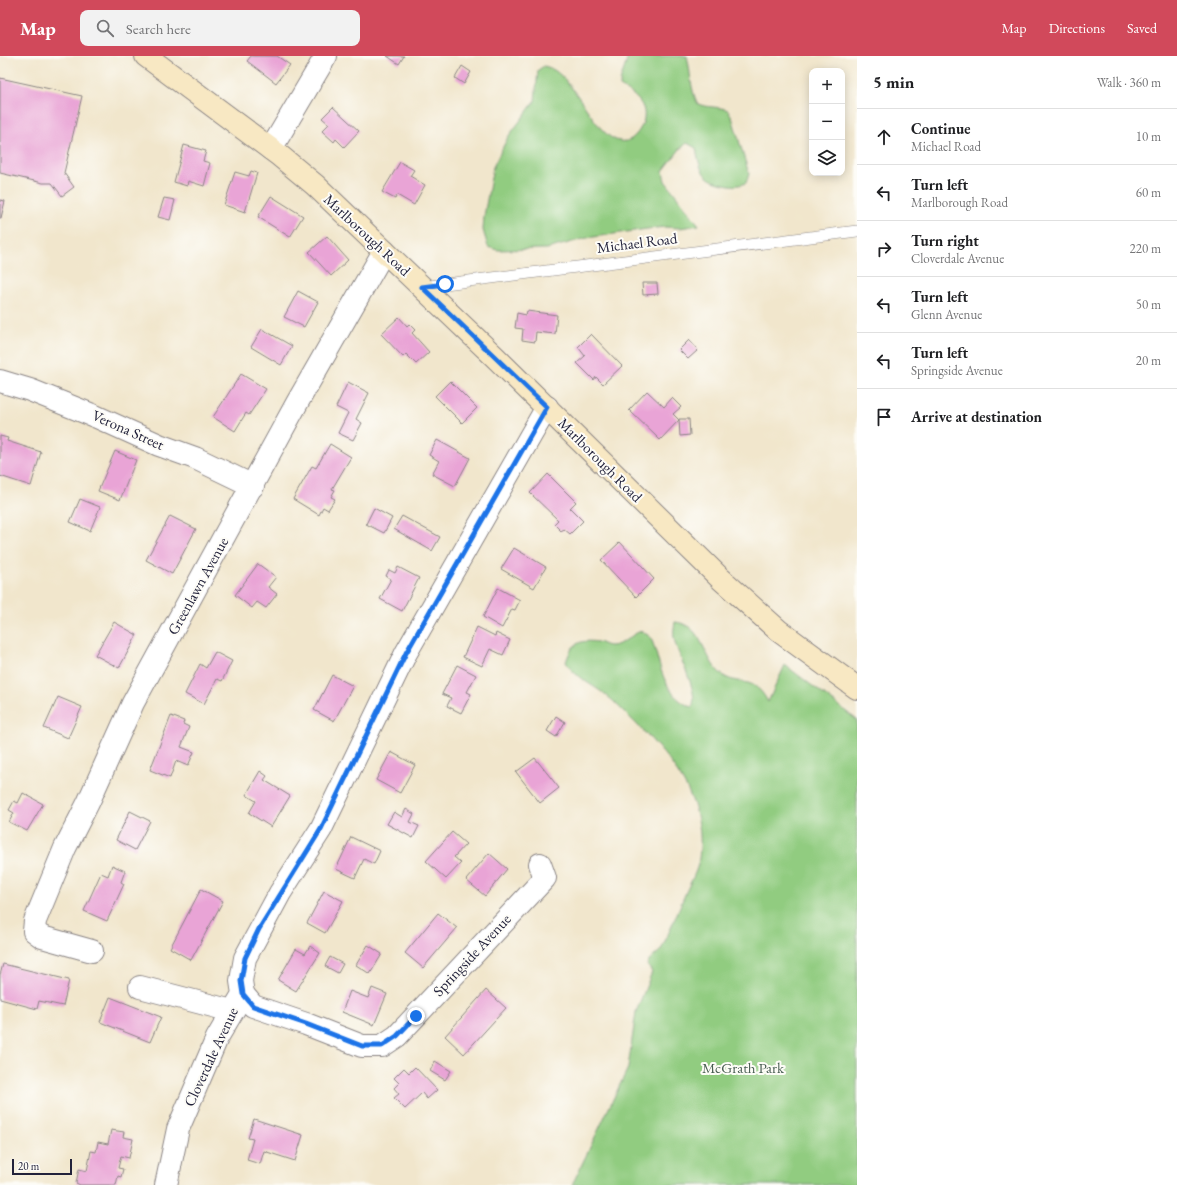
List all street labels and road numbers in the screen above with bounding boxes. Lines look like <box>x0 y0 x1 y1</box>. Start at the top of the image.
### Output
street label: Marlborough Road <box>320 190 415 280</box>
street label: Michael Road <box>596 228 679 257</box>
street label: Verona Street <box>89 405 167 454</box>
street label: Marlborough Road <box>554 413 647 506</box>
street label: Greenlawn Avenue <box>163 533 232 638</box>
street label: Springside Avenue <box>429 909 515 1000</box>
street label: Cloverdale Avenue <box>179 1004 242 1110</box>

